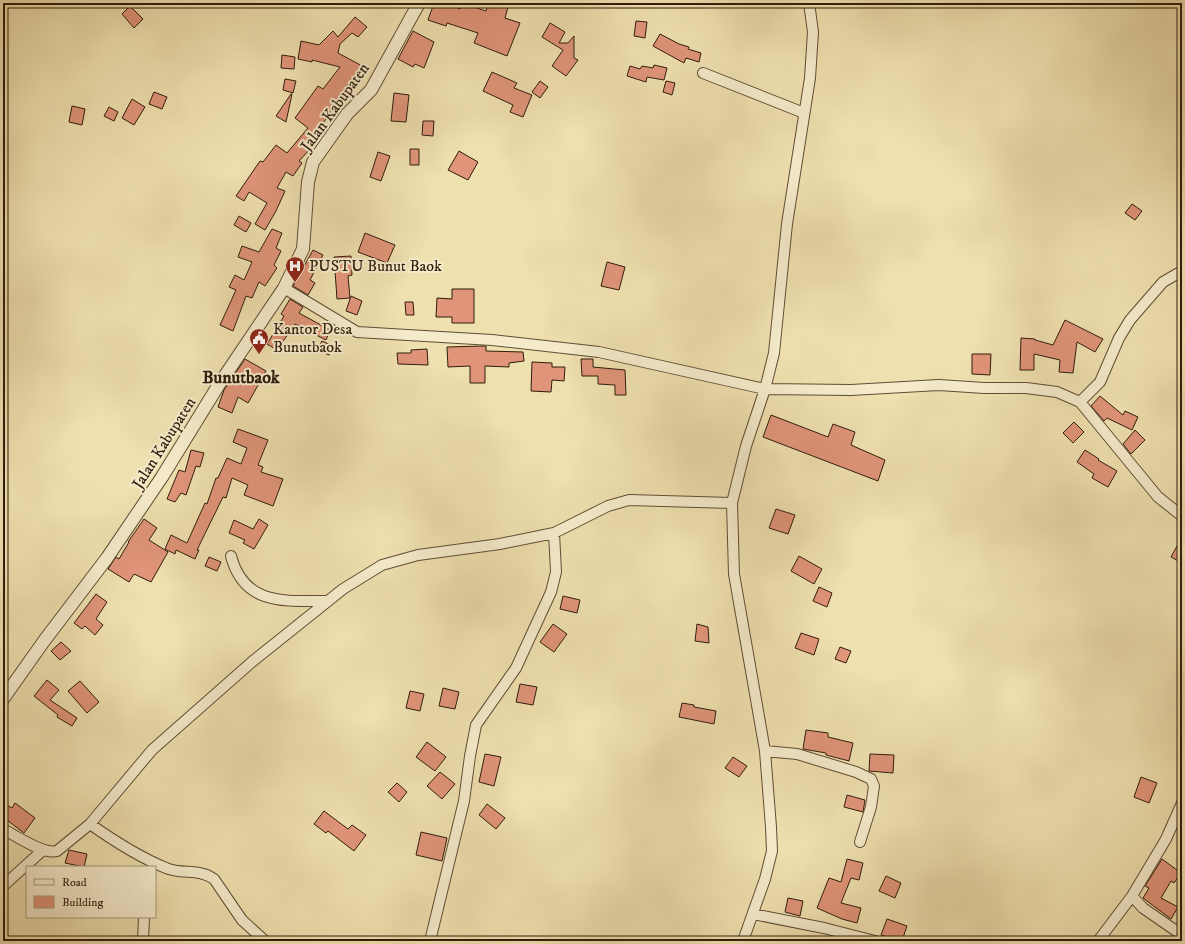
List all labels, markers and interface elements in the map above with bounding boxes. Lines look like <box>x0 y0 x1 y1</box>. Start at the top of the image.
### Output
street label: Jalan Kabupaten <box>295 58 374 157</box>
hospital icon: PUSTU Bunut Baok <box>284 255 306 283</box>
place label: PUSTU Bunut Baok <box>309 256 442 276</box>
place label: Kantor Desa Bunutbaok <box>273 319 352 357</box>
public building icon: Kantor Desa Bunutbaok <box>248 327 270 355</box>
district label: Bunutbaok <box>202 367 281 389</box>
street label: Jalan Kabupaten <box>127 393 200 494</box>
legend <box>26 866 156 918</box>
text: Road <box>62 875 87 890</box>
text: Building <box>62 895 103 910</box>

